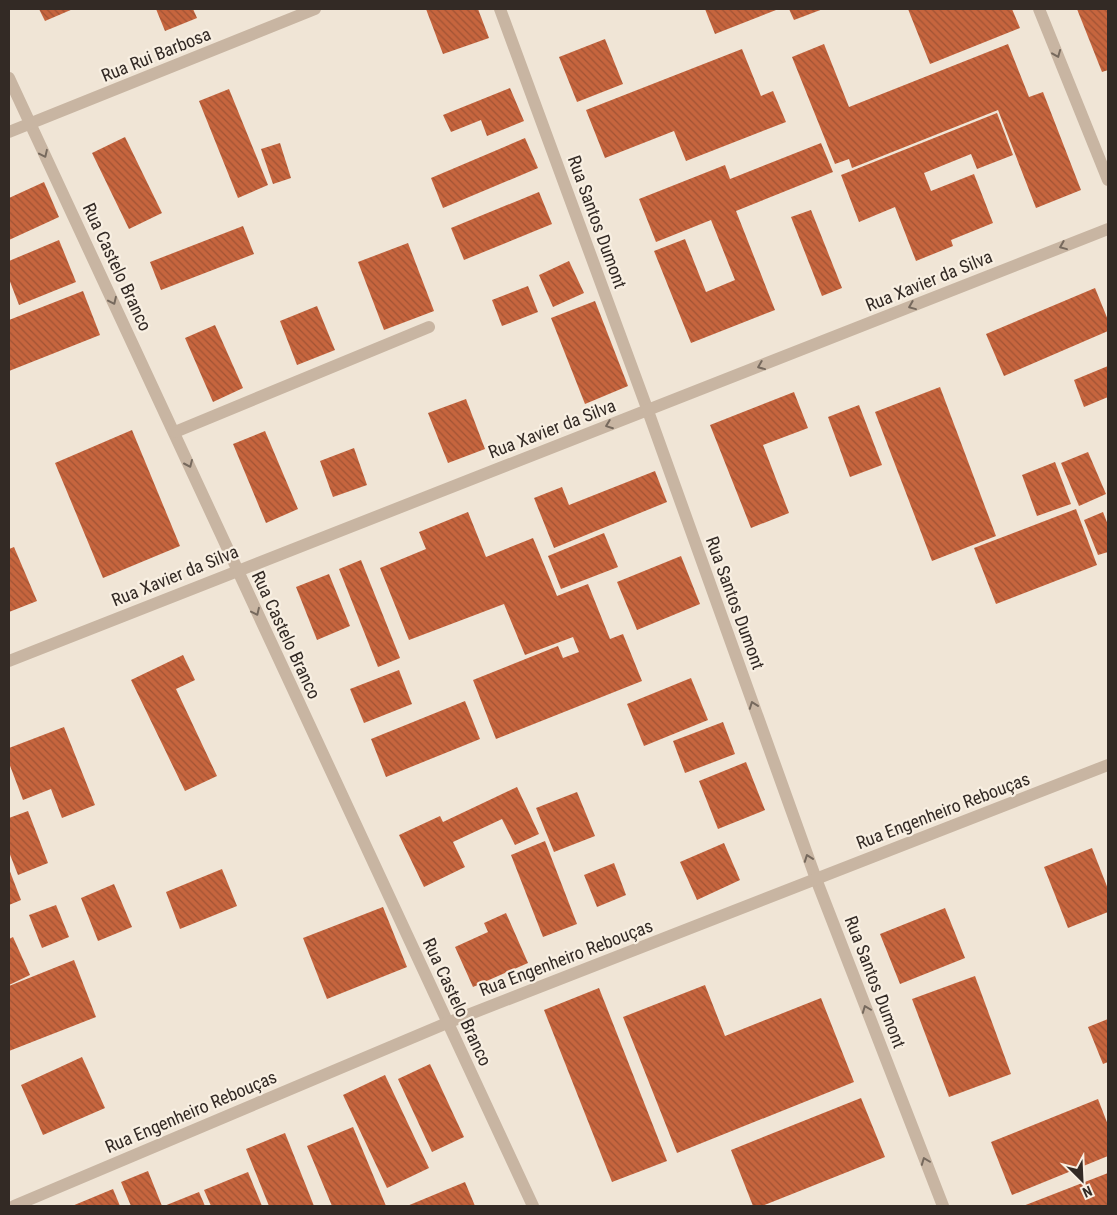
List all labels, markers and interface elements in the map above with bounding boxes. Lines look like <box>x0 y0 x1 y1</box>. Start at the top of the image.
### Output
street label: Rua Rui Barbosa <box>98 23 214 86</box>
one-way arrow <box>1051 49 1062 58</box>
one-way arrow <box>38 149 49 158</box>
street label: Rua Santos Dumont <box>564 153 631 291</box>
street label: Rua Castelo Branco <box>79 199 156 334</box>
one-way arrow <box>1059 240 1068 251</box>
street label: Rua Xavier da Silva <box>862 246 995 316</box>
one-way arrow <box>107 296 118 305</box>
one-way arrow <box>908 300 917 310</box>
one-way arrow <box>757 360 766 370</box>
street label: Rua Xavier da Silva <box>485 395 618 462</box>
one-way arrow <box>606 420 614 430</box>
one-way arrow <box>183 459 194 468</box>
street label: Rua Santos Dumont <box>702 534 769 672</box>
street label: Rua Xavier da Silva <box>108 541 241 611</box>
street label: Rua Castelo Branco <box>248 567 325 702</box>
one-way arrow <box>250 607 260 616</box>
one-way arrow <box>749 701 759 710</box>
street label: Rua Engenheiro Rebouças <box>853 768 1033 853</box>
one-way arrow <box>804 854 814 863</box>
street label: Rua Santos Dumont <box>841 913 910 1051</box>
street label: Rua Engenheiro Rebouças <box>476 915 656 1000</box>
street label: Rua Castelo Branco <box>419 934 496 1069</box>
one-way arrow <box>862 1006 872 1014</box>
street label: Rua Engenheiro Rebouças <box>102 1066 280 1157</box>
north arrow <box>1057 1155 1107 1205</box>
one-way arrow <box>921 1157 932 1166</box>
text: N <box>1080 1183 1094 1201</box>

